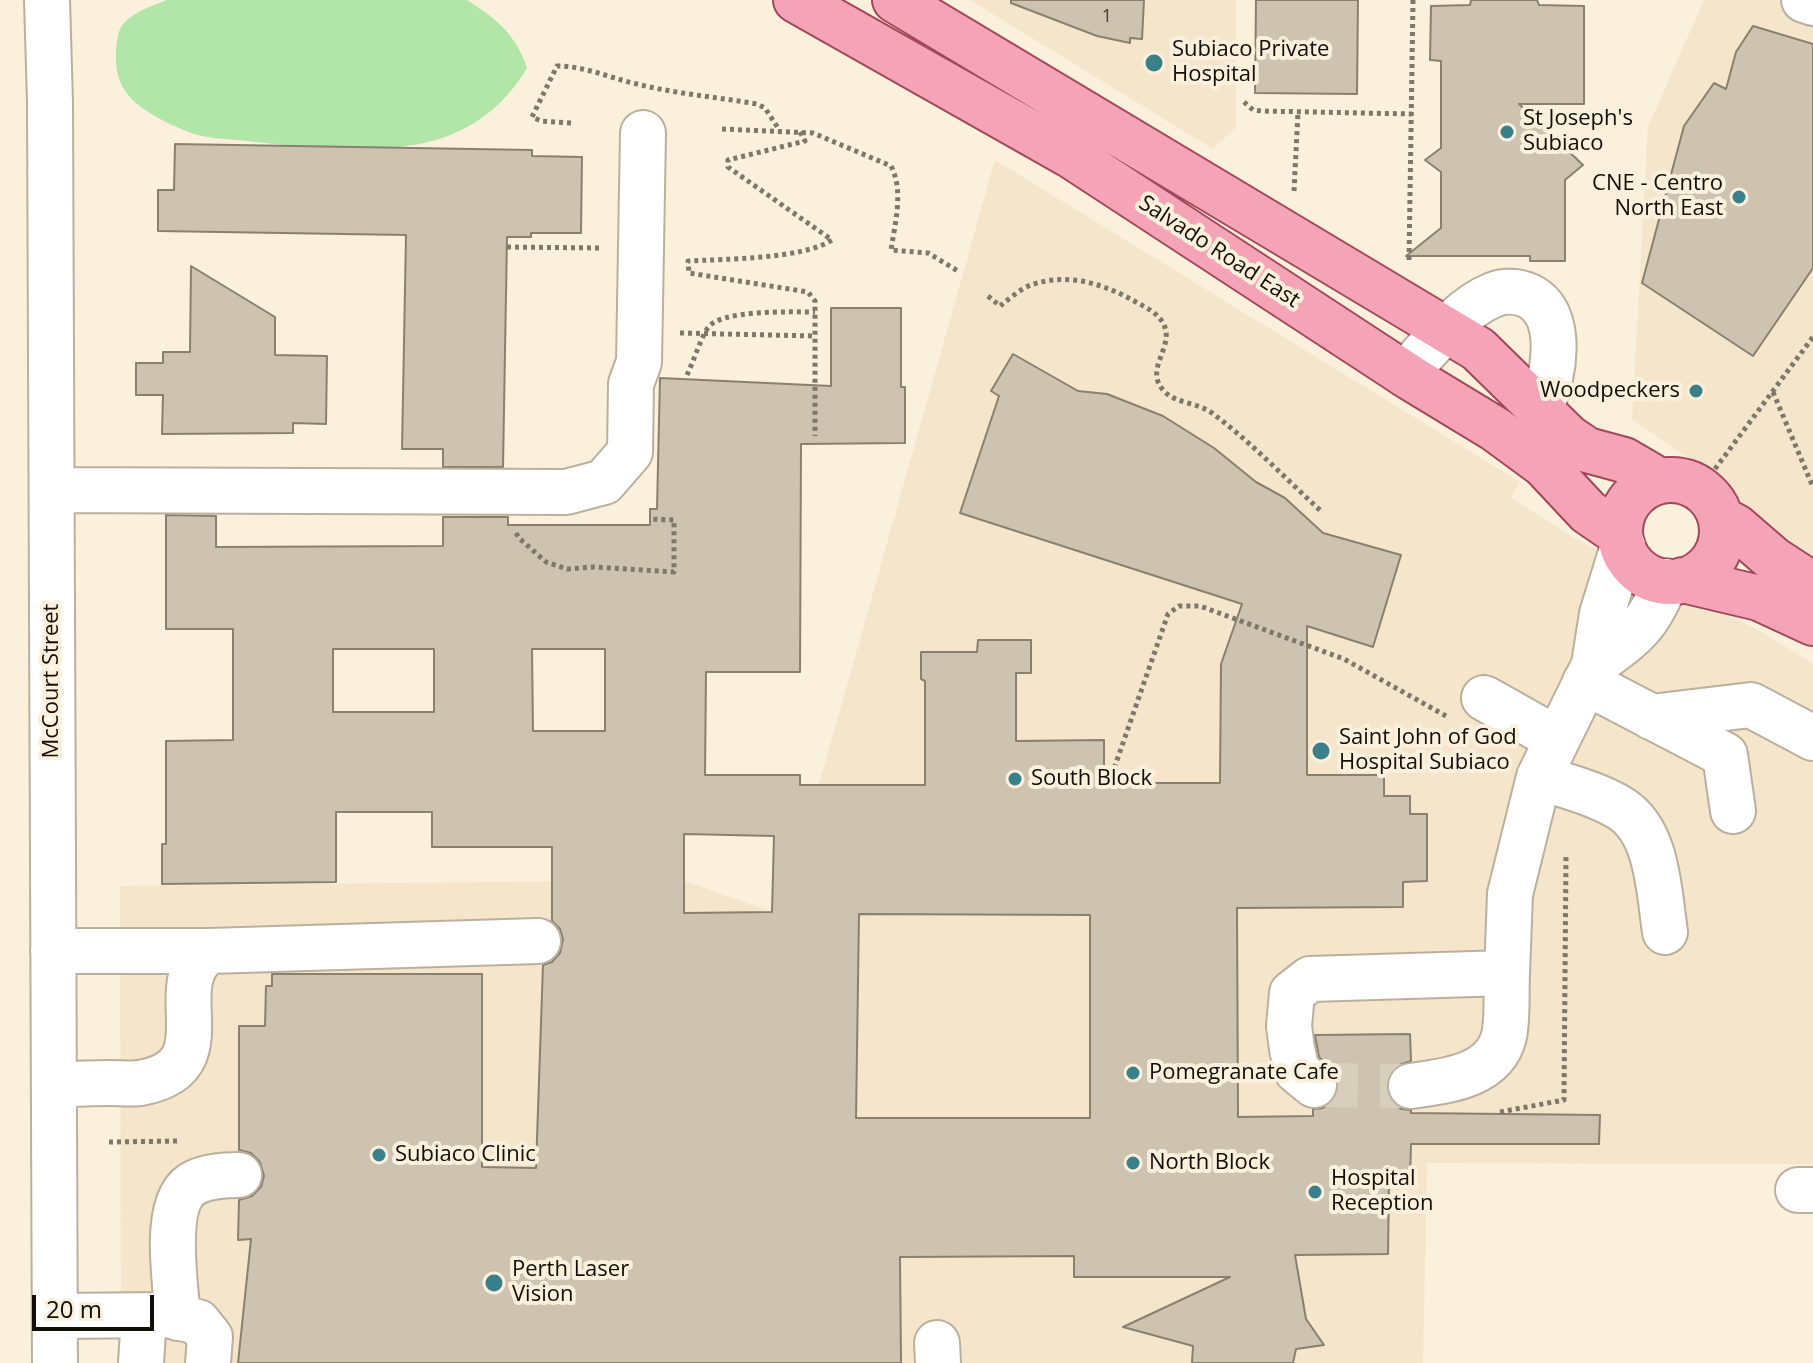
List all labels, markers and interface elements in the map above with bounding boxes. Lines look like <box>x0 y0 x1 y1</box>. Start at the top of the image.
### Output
house number: 1 <box>1102 6 1112 28</box>
place label: Subiaco Private Hospital <box>1172 37 1329 88</box>
marker: Subiaco Private Hospital <box>1143 52 1165 74</box>
place label: St Joseph's Subiaco <box>1523 106 1633 158</box>
marker: St Joseph's Subiaco <box>1498 123 1516 141</box>
place label: CNE - Centro North East <box>1592 171 1723 222</box>
marker: CNE - Centro North East <box>1730 188 1748 206</box>
street label: Salvado Road East <box>1134 190 1304 314</box>
place label: Woodpeckers <box>1540 378 1680 404</box>
marker: Woodpeckers <box>1687 382 1705 400</box>
street label: McCourt Street <box>39 604 65 758</box>
place label: Saint John of God Hospital Subiaco <box>1339 725 1517 776</box>
marker: Saint John of God Hospital Subiaco <box>1310 740 1332 762</box>
place label: South Block <box>1031 766 1152 792</box>
marker: South Block <box>1006 770 1024 788</box>
place label: Pomegranate Cafe <box>1149 1060 1339 1086</box>
marker: Pomegranate Cafe <box>1124 1064 1142 1082</box>
place label: Subiaco Clinic <box>395 1142 536 1168</box>
marker: Subiaco Clinic <box>370 1146 388 1164</box>
place label: North Block <box>1149 1150 1270 1176</box>
marker: North Block <box>1124 1154 1142 1172</box>
place label: Hospital Reception <box>1331 1166 1433 1218</box>
marker: Hospital Reception <box>1306 1183 1324 1201</box>
place label: Perth Laser Vision <box>512 1257 629 1308</box>
marker: Perth Laser Vision <box>483 1272 505 1294</box>
scale bar <box>36 1279 158 1329</box>
text: 20 m <box>46 1292 102 1325</box>

